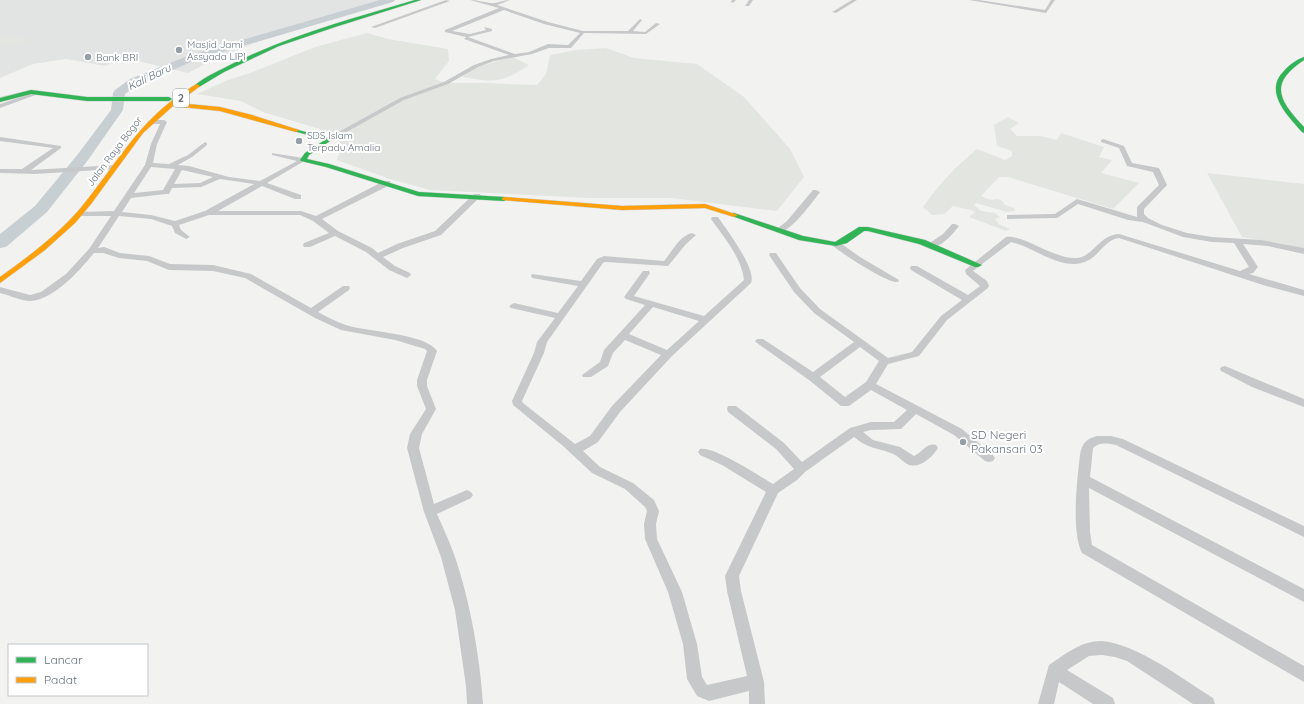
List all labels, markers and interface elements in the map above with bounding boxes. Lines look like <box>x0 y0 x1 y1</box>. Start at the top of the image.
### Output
place label: Masjid Jami Assyada LIPI <box>187 38 246 63</box>
marker: Masjid Jami Assyada LIPI <box>174 45 184 55</box>
place label: Bank BRI <box>96 51 138 64</box>
marker: Bank BRI <box>83 52 93 62</box>
water label: Kali Baru <box>125 60 174 93</box>
road number: 2 <box>173 89 189 107</box>
street label: Jalan Raya Bogor <box>84 114 145 189</box>
place label: SDS Islam Terpadu Amalia <box>307 129 380 154</box>
marker: SDS Islam Terpadu Amalia <box>294 136 304 146</box>
place label: SD Negeri Pakansari 03 <box>971 427 1043 456</box>
marker: SD Negeri Pakansari 03 <box>958 437 968 447</box>
legend <box>8 644 148 696</box>
text: Lancar <box>44 652 83 667</box>
text: Padat <box>44 672 77 687</box>

